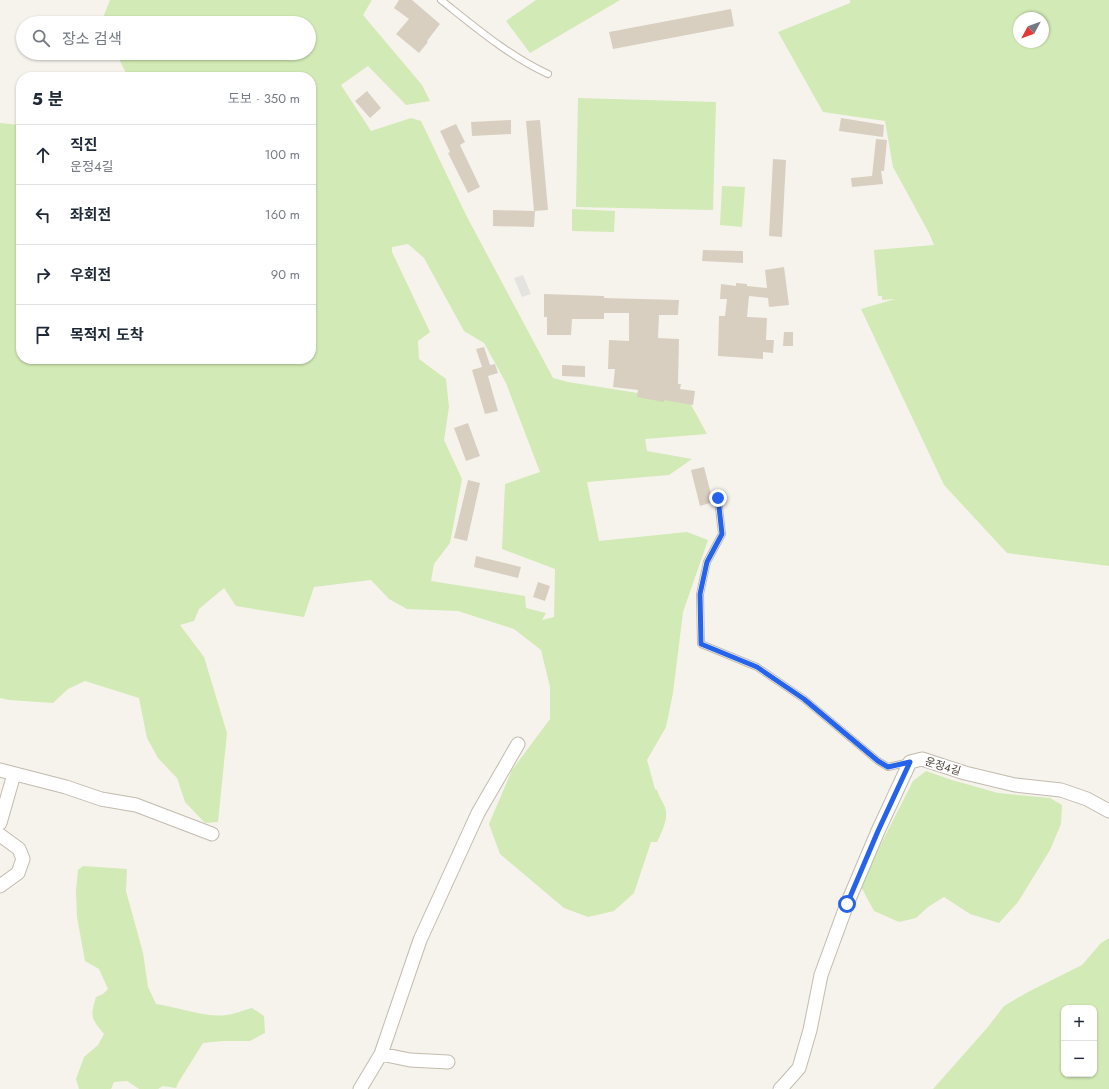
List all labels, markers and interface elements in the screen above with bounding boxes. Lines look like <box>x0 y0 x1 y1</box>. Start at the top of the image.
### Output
north arrow <box>1013 12 1049 48</box>
search box <box>16 16 316 60</box>
icon: search <box>30 27 52 49</box>
text: 장소 검색 <box>62 28 122 50</box>
text: 5 분 <box>32 87 64 111</box>
text: 도보 · 350 m <box>228 89 300 108</box>
text: 직진 <box>70 134 98 156</box>
icon: ahead <box>32 144 54 166</box>
text: 100 m <box>265 145 300 164</box>
text: 운정4길 <box>70 157 113 176</box>
icon: left <box>32 204 54 226</box>
text: 좌회전 <box>70 204 111 226</box>
text: 160 m <box>265 205 300 224</box>
icon: right <box>32 264 54 286</box>
text: 우회전 <box>70 264 111 286</box>
text: 90 m <box>271 265 300 284</box>
icon: arrive <box>32 324 54 346</box>
text: 목적지 도착 <box>70 324 144 346</box>
route end <box>709 489 727 507</box>
street label: 운정4길 <box>923 753 963 779</box>
route start <box>838 895 856 913</box>
map controls <box>1061 1005 1097 1077</box>
button: + <box>1061 1005 1097 1041</box>
button: − <box>1061 1041 1097 1077</box>

